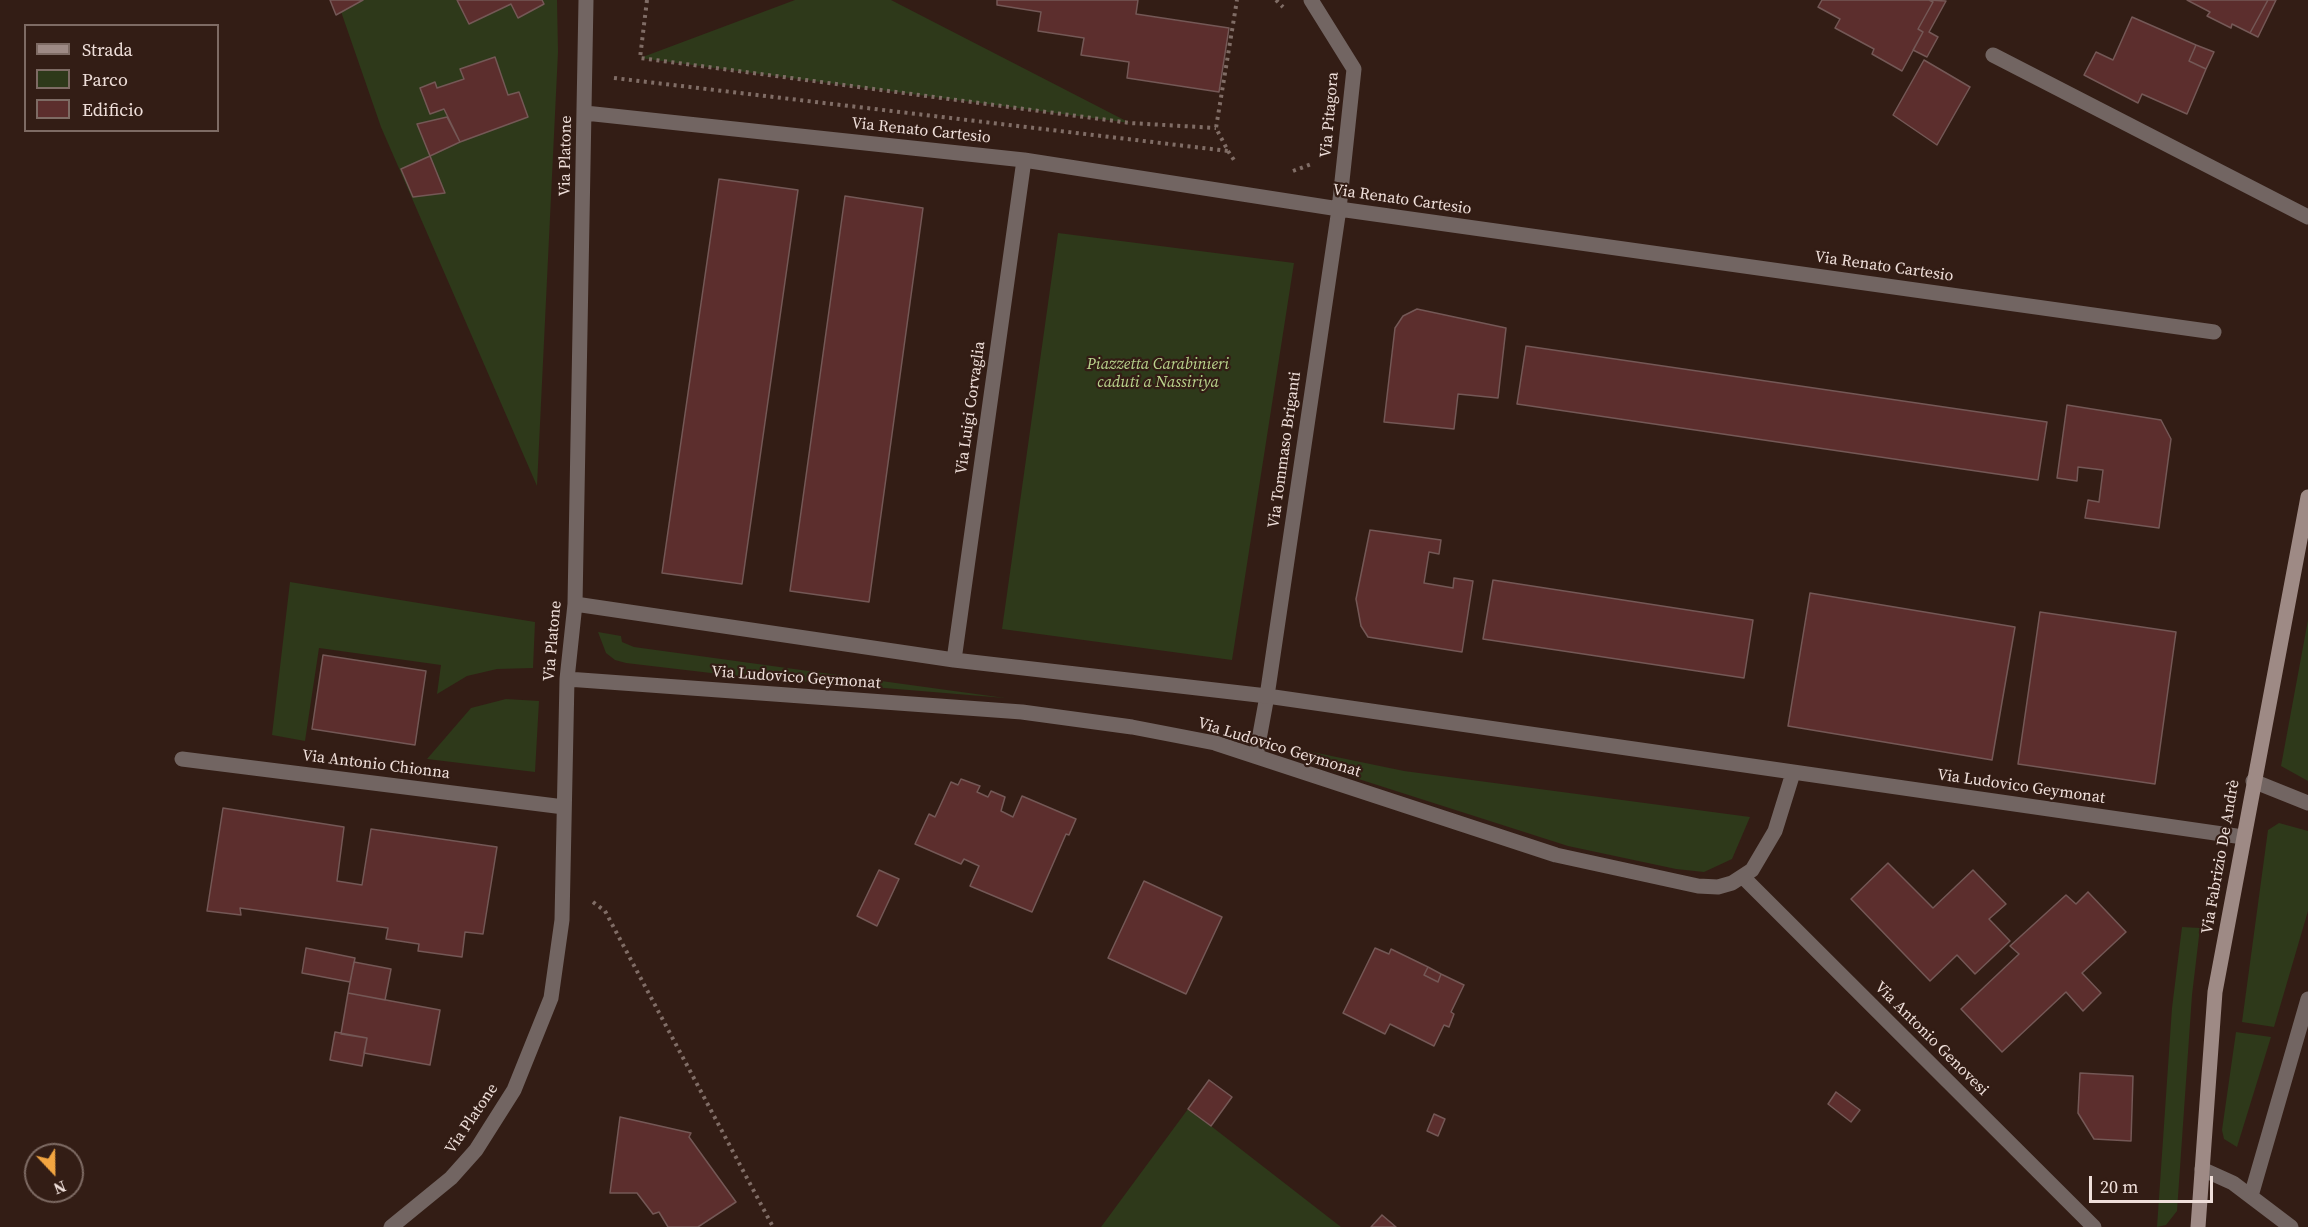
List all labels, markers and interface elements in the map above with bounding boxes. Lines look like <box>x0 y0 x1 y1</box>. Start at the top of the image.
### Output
legend <box>24 24 219 132</box>
text: Strada <box>82 37 133 62</box>
text: Parco <box>82 67 128 92</box>
street label: Via Pitagora <box>1317 71 1343 159</box>
text: Edificio <box>82 97 143 122</box>
street label: Via Renato Cartesio <box>850 114 992 148</box>
street label: Via Platone <box>556 115 576 197</box>
street label: Via Renato Cartesio <box>1331 181 1473 219</box>
street label: Via Renato Cartesio <box>1813 248 1955 286</box>
street label: Via Luigi Corvaglia <box>952 340 990 476</box>
park label: Piazzetta Carabinieri caduti a Nassiriya <box>1087 355 1229 393</box>
street label: Via Tommaso Briganti <box>1265 370 1305 530</box>
street label: Via Platone <box>540 600 566 682</box>
street label: Via Ludovico Geymonat <box>711 663 881 693</box>
street label: Via Ludovico Geymonat <box>1195 714 1363 782</box>
street label: Via Antonio Chionna <box>301 746 451 784</box>
street label: Via Ludovico Geymonat <box>1936 766 2106 808</box>
street label: Via Fabrizio De Andrè <box>2198 778 2244 936</box>
street label: Via Antonio Genovesi <box>1870 978 1992 1100</box>
street label: Via Platone <box>441 1080 503 1158</box>
north arrow <box>24 1143 84 1203</box>
scale bar <box>2092 1164 2216 1202</box>
text: 20 m <box>2100 1174 2138 1199</box>
text: N <box>50 1175 70 1200</box>

